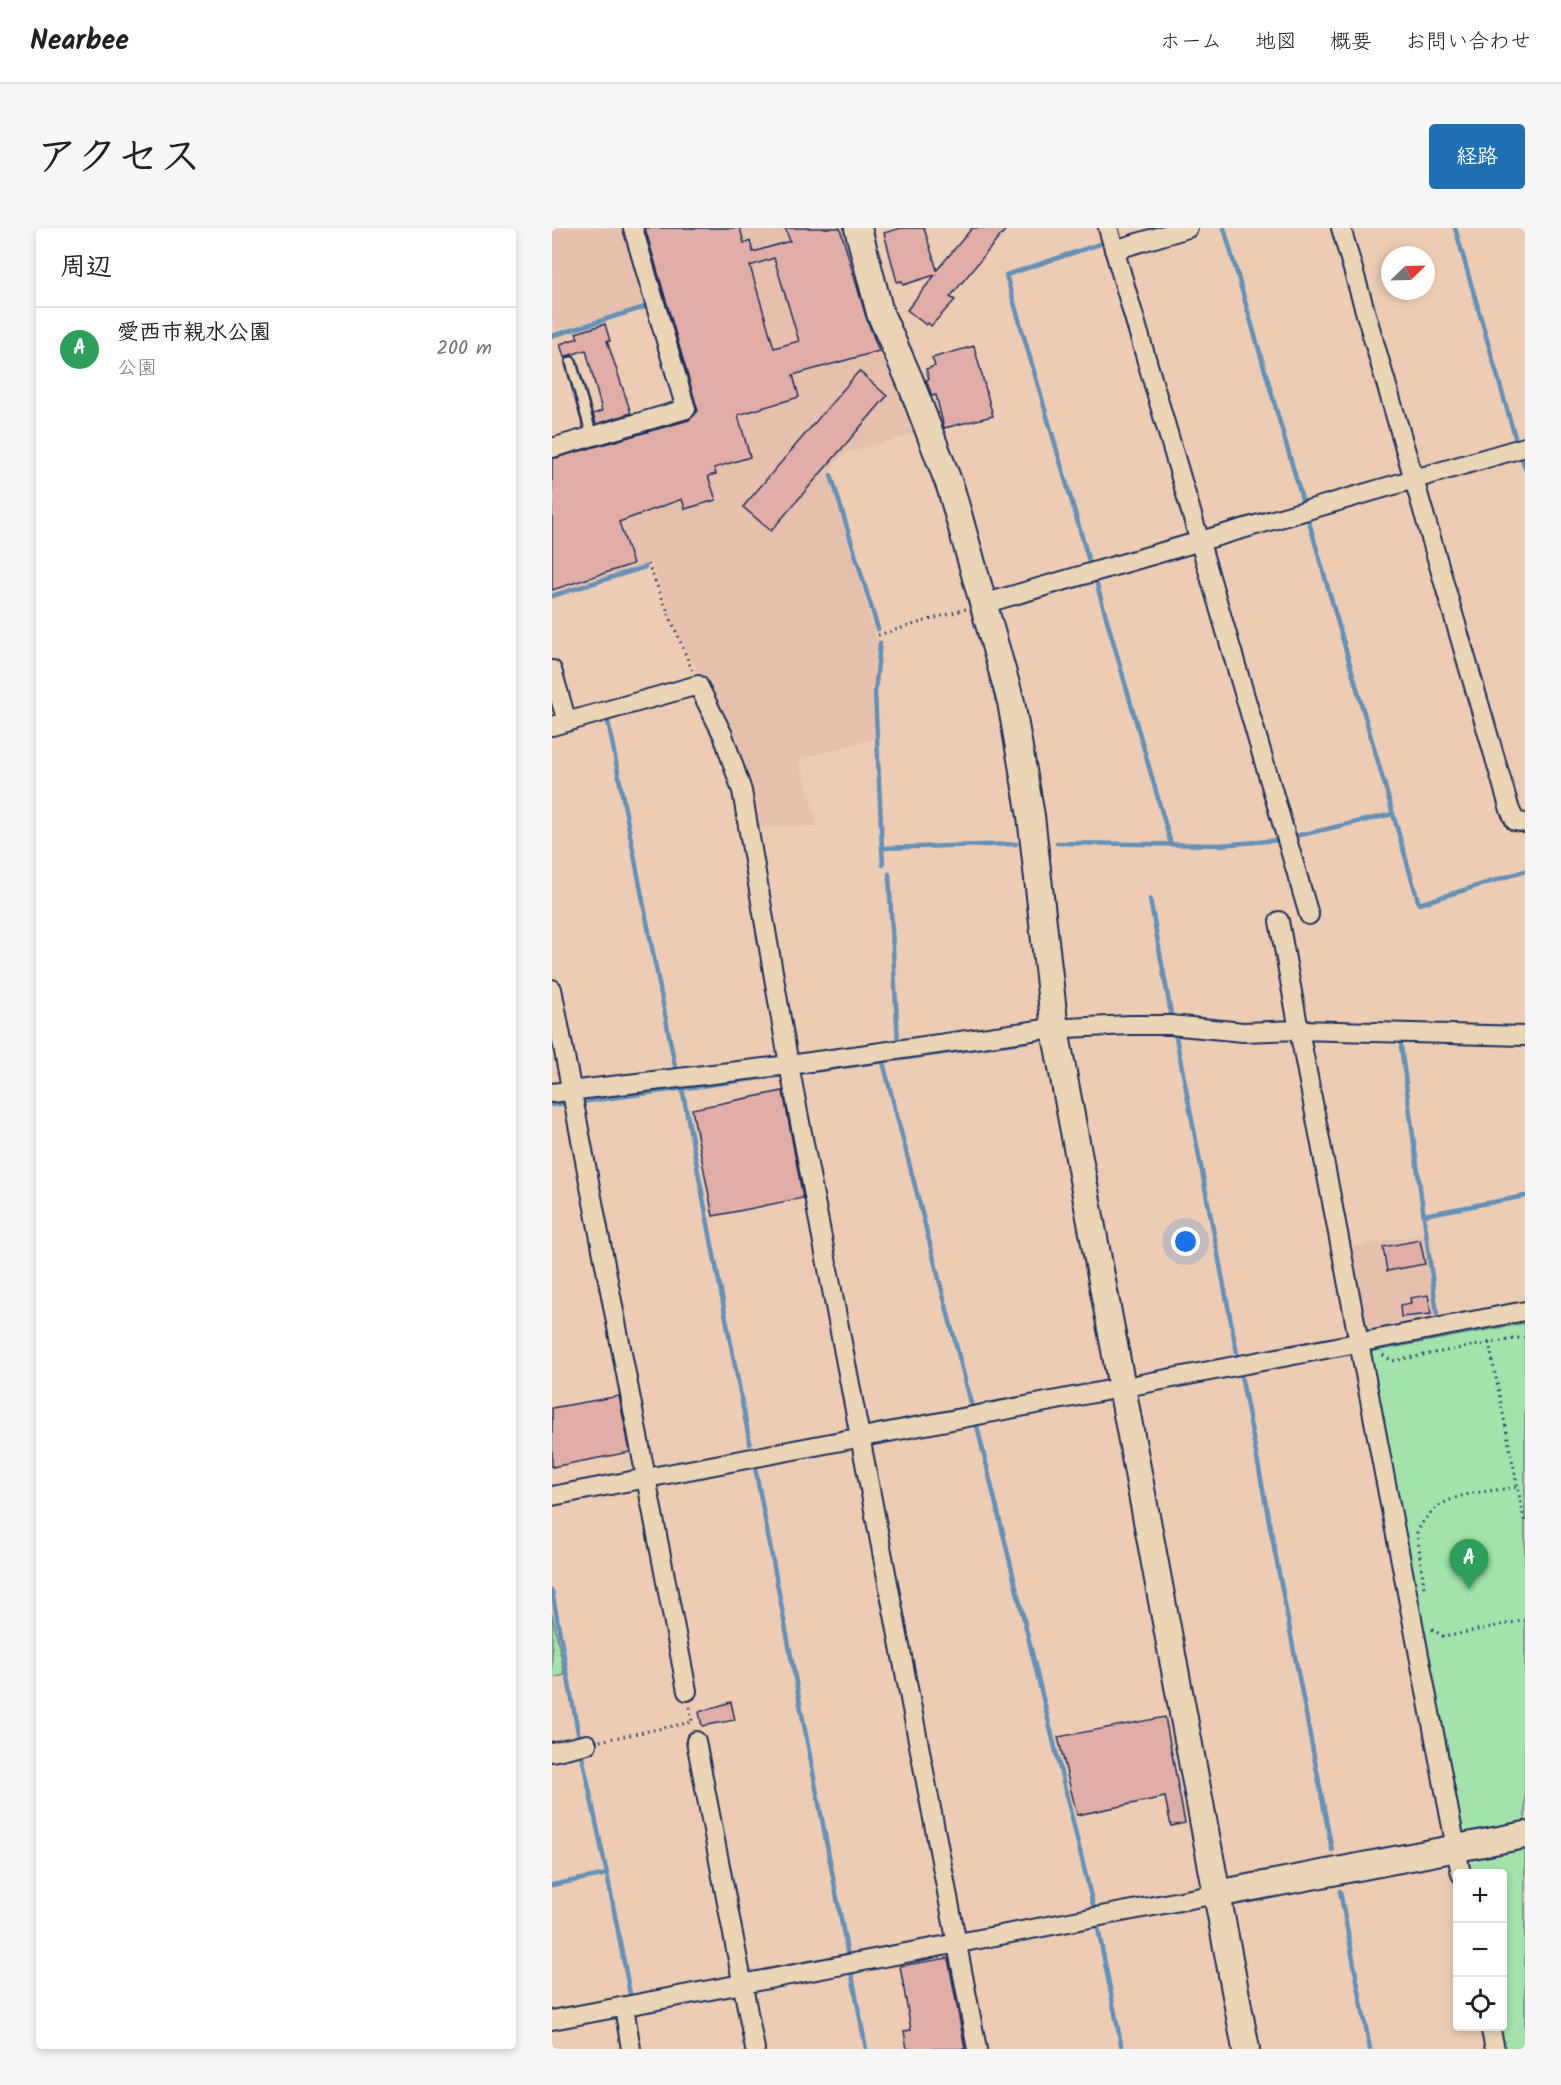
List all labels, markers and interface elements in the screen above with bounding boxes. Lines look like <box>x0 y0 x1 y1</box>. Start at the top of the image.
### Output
text: Nearbee <box>30 19 129 64</box>
text: ホーム <box>1160 26 1222 59</box>
text: 地図 <box>1255 26 1297 59</box>
text: 概要 <box>1330 26 1372 59</box>
text: お問い合わせ <box>1405 26 1531 59</box>
button: 経路 <box>1429 124 1525 189</box>
text: アクセス <box>36 125 201 192</box>
north arrow <box>1381 246 1435 300</box>
text: 周辺 <box>60 247 112 289</box>
text: 愛西市親水公園 <box>117 316 271 351</box>
text: A <box>73 333 86 365</box>
text: 200 m <box>436 333 492 365</box>
text: 公園 <box>117 353 157 385</box>
your location <box>1171 1227 1200 1256</box>
pin: A <box>1450 1540 1488 1589</box>
map controls <box>1453 1869 1507 2031</box>
button: + <box>1453 1869 1507 1923</box>
button: − <box>1453 1923 1507 1977</box>
button: locate <box>1453 1977 1507 2031</box>

